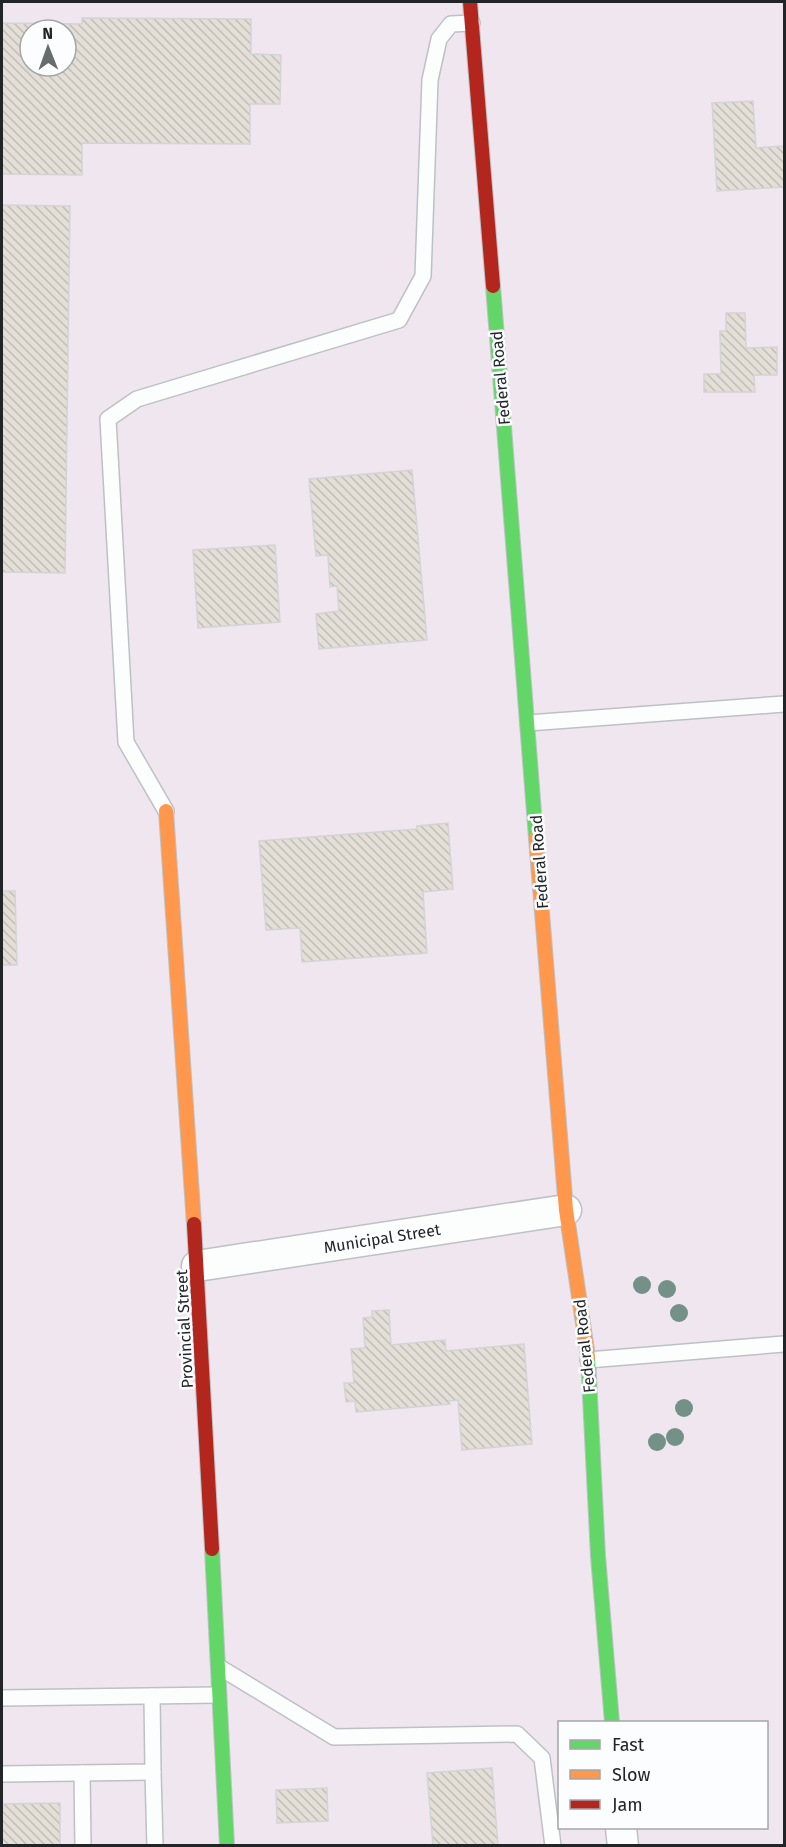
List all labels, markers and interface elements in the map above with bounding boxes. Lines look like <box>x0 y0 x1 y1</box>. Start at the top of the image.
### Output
north arrow <box>18 18 78 78</box>
text: N <box>42 24 53 43</box>
street label: Federal Road <box>487 330 514 426</box>
street label: Federal Road <box>527 814 552 910</box>
street label: Municipal Street <box>322 1220 442 1257</box>
street label: Provincial Street <box>172 1269 197 1389</box>
street label: Federal Road <box>570 1298 599 1394</box>
legend <box>558 1721 768 1829</box>
text: Fast <box>612 1734 645 1756</box>
text: Slow <box>612 1764 651 1786</box>
text: Jam <box>612 1794 643 1816</box>

